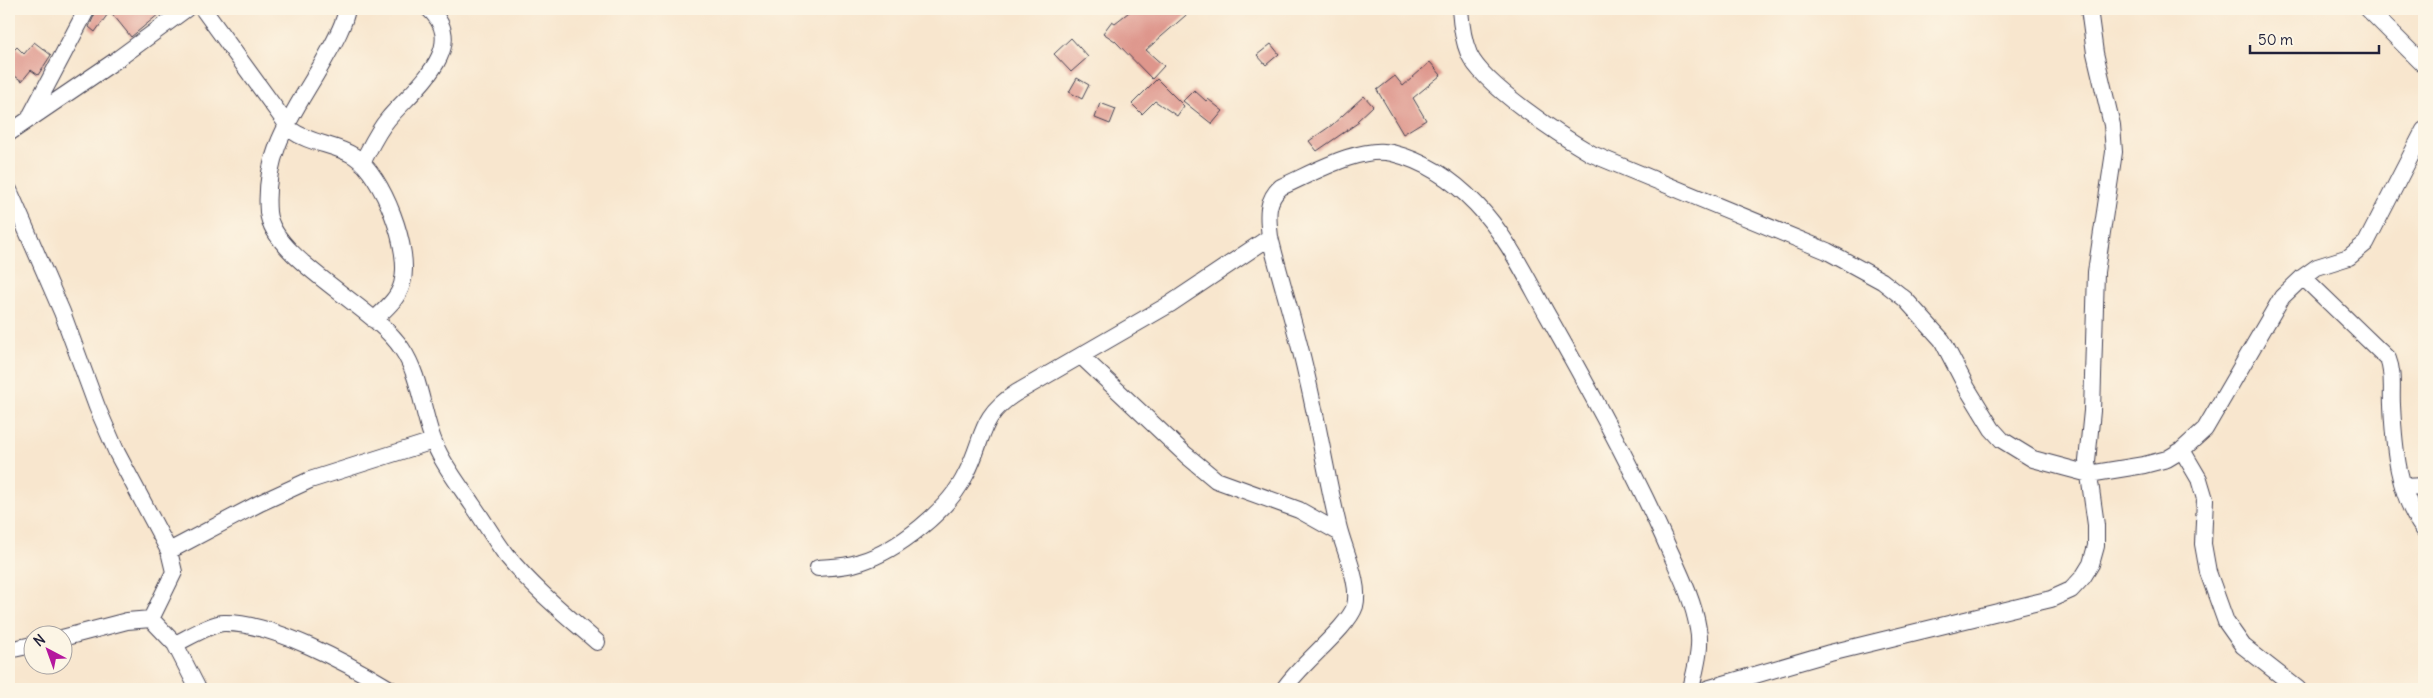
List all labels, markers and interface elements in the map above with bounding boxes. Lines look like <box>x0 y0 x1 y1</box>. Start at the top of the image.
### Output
scale bar <box>2250 22 2379 54</box>
text: 50 m <box>2258 30 2293 49</box>
north arrow <box>22 626 72 676</box>
text: N <box>30 630 49 650</box>

